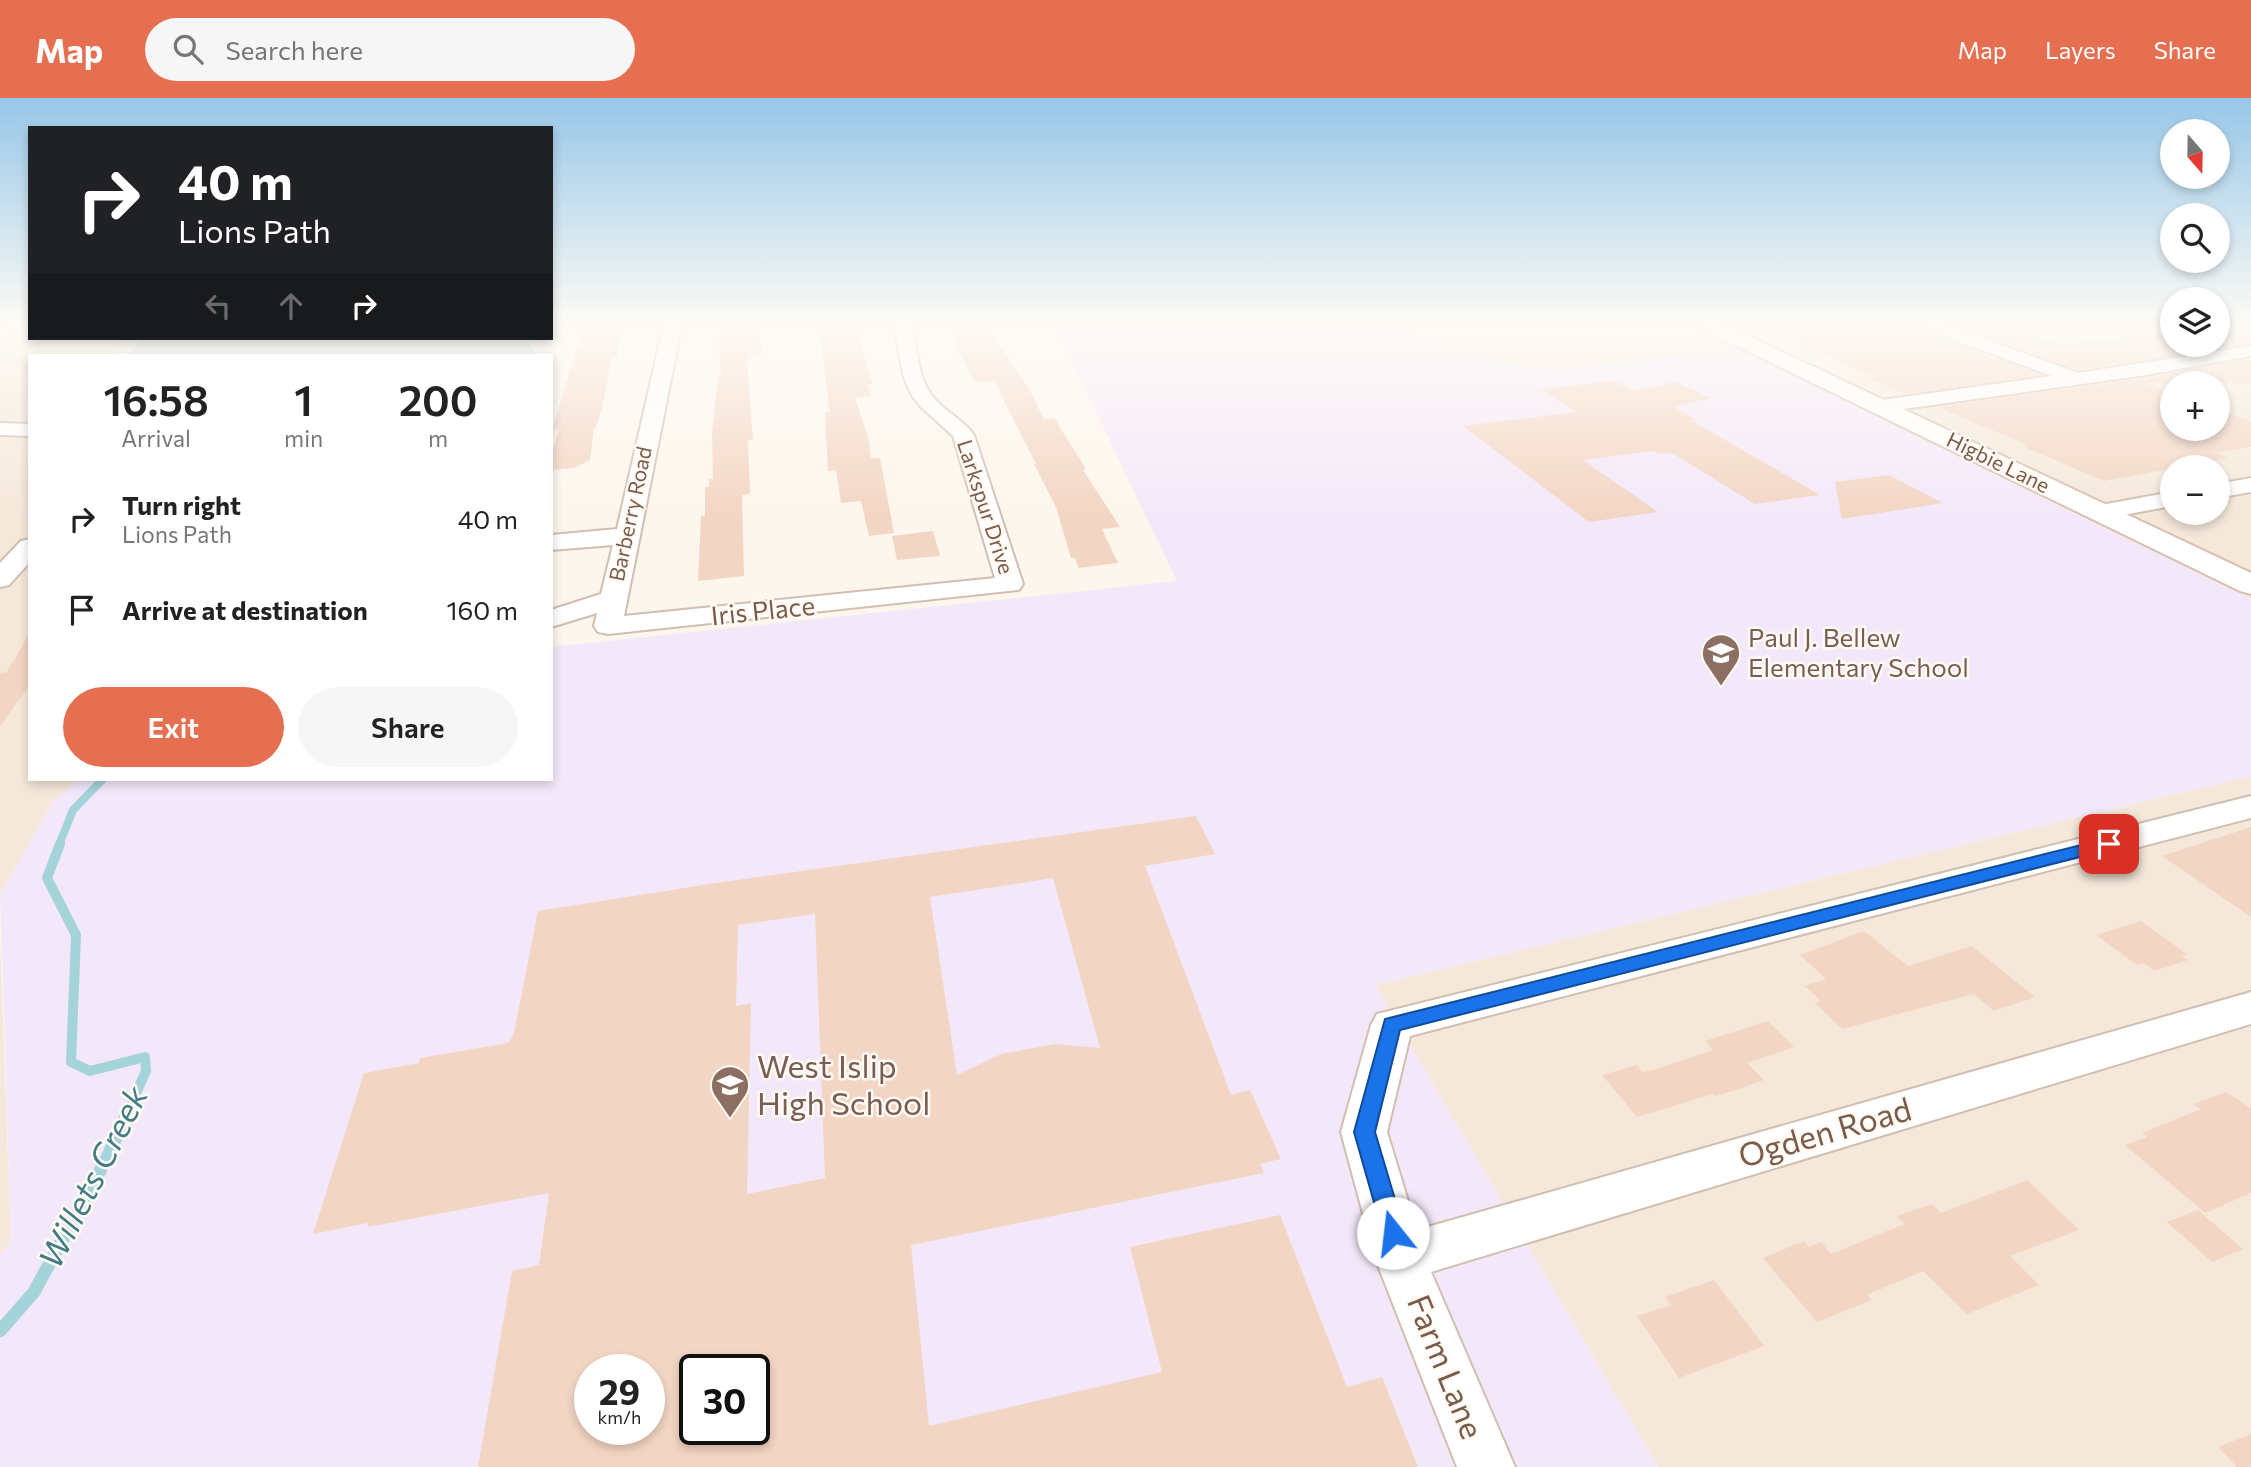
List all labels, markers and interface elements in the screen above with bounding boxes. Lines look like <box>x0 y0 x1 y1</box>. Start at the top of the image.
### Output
search box <box>145 18 635 81</box>
text: Map <box>35 29 103 70</box>
icon: search <box>169 30 207 68</box>
text: Search here <box>225 34 363 65</box>
text: Map <box>1958 35 2007 64</box>
text: Layers <box>2045 35 2116 64</box>
text: Share <box>2154 35 2216 64</box>
north arrow <box>2160 119 2230 189</box>
map controls <box>2160 119 2230 525</box>
text: 40 m <box>178 150 293 210</box>
icon: right <box>63 154 154 245</box>
button: search <box>2160 203 2230 273</box>
text: Lions Path <box>178 210 331 250</box>
icon: left <box>199 287 237 325</box>
icon: ahead <box>272 287 310 325</box>
icon: right <box>345 287 383 325</box>
button: layers <box>2160 287 2230 357</box>
button: + <box>2160 371 2230 441</box>
text: 16:58 <box>103 373 209 425</box>
text: 1 <box>294 373 313 425</box>
text: 200 <box>399 373 478 425</box>
text: Arrival <box>121 424 191 452</box>
text: min <box>284 424 323 452</box>
text: m <box>428 424 448 452</box>
street label: Higbie Lane <box>1943 426 2054 497</box>
street label: Larkspur Drive <box>953 436 1020 577</box>
street label: Barberry Road <box>603 444 656 583</box>
button: − <box>2160 455 2230 525</box>
text: Turn right <box>122 489 241 520</box>
icon: right <box>63 500 101 538</box>
text: 40 m <box>458 503 518 534</box>
text: Lions Path <box>122 520 232 548</box>
street label: Iris Place <box>709 589 816 630</box>
icon: arrive <box>63 591 101 629</box>
text: Arrive at destination <box>122 594 368 625</box>
text: 160 m <box>446 594 518 625</box>
place label: Paul J. Bellew Elementary School <box>1748 621 1969 682</box>
school or university icon: Paul J. Bellew Elementary School <box>1700 632 1742 687</box>
button: Exit <box>63 687 284 767</box>
button: Share <box>298 687 518 767</box>
pin <box>2079 814 2139 874</box>
icon: arrive <box>2090 825 2128 863</box>
place label: West Islip High School <box>757 1045 930 1122</box>
school or university icon: West Islip High School <box>709 1064 751 1119</box>
water label: Willets Creek <box>28 1077 156 1274</box>
street label: Ogden Road <box>1733 1087 1915 1175</box>
position arrow <box>1356 1196 1430 1270</box>
street label: Farm Lane <box>1400 1288 1494 1444</box>
speed limit sign: 30 <box>679 1354 770 1445</box>
text: 29 <box>599 1369 640 1412</box>
text: km/h <box>598 1406 641 1428</box>

